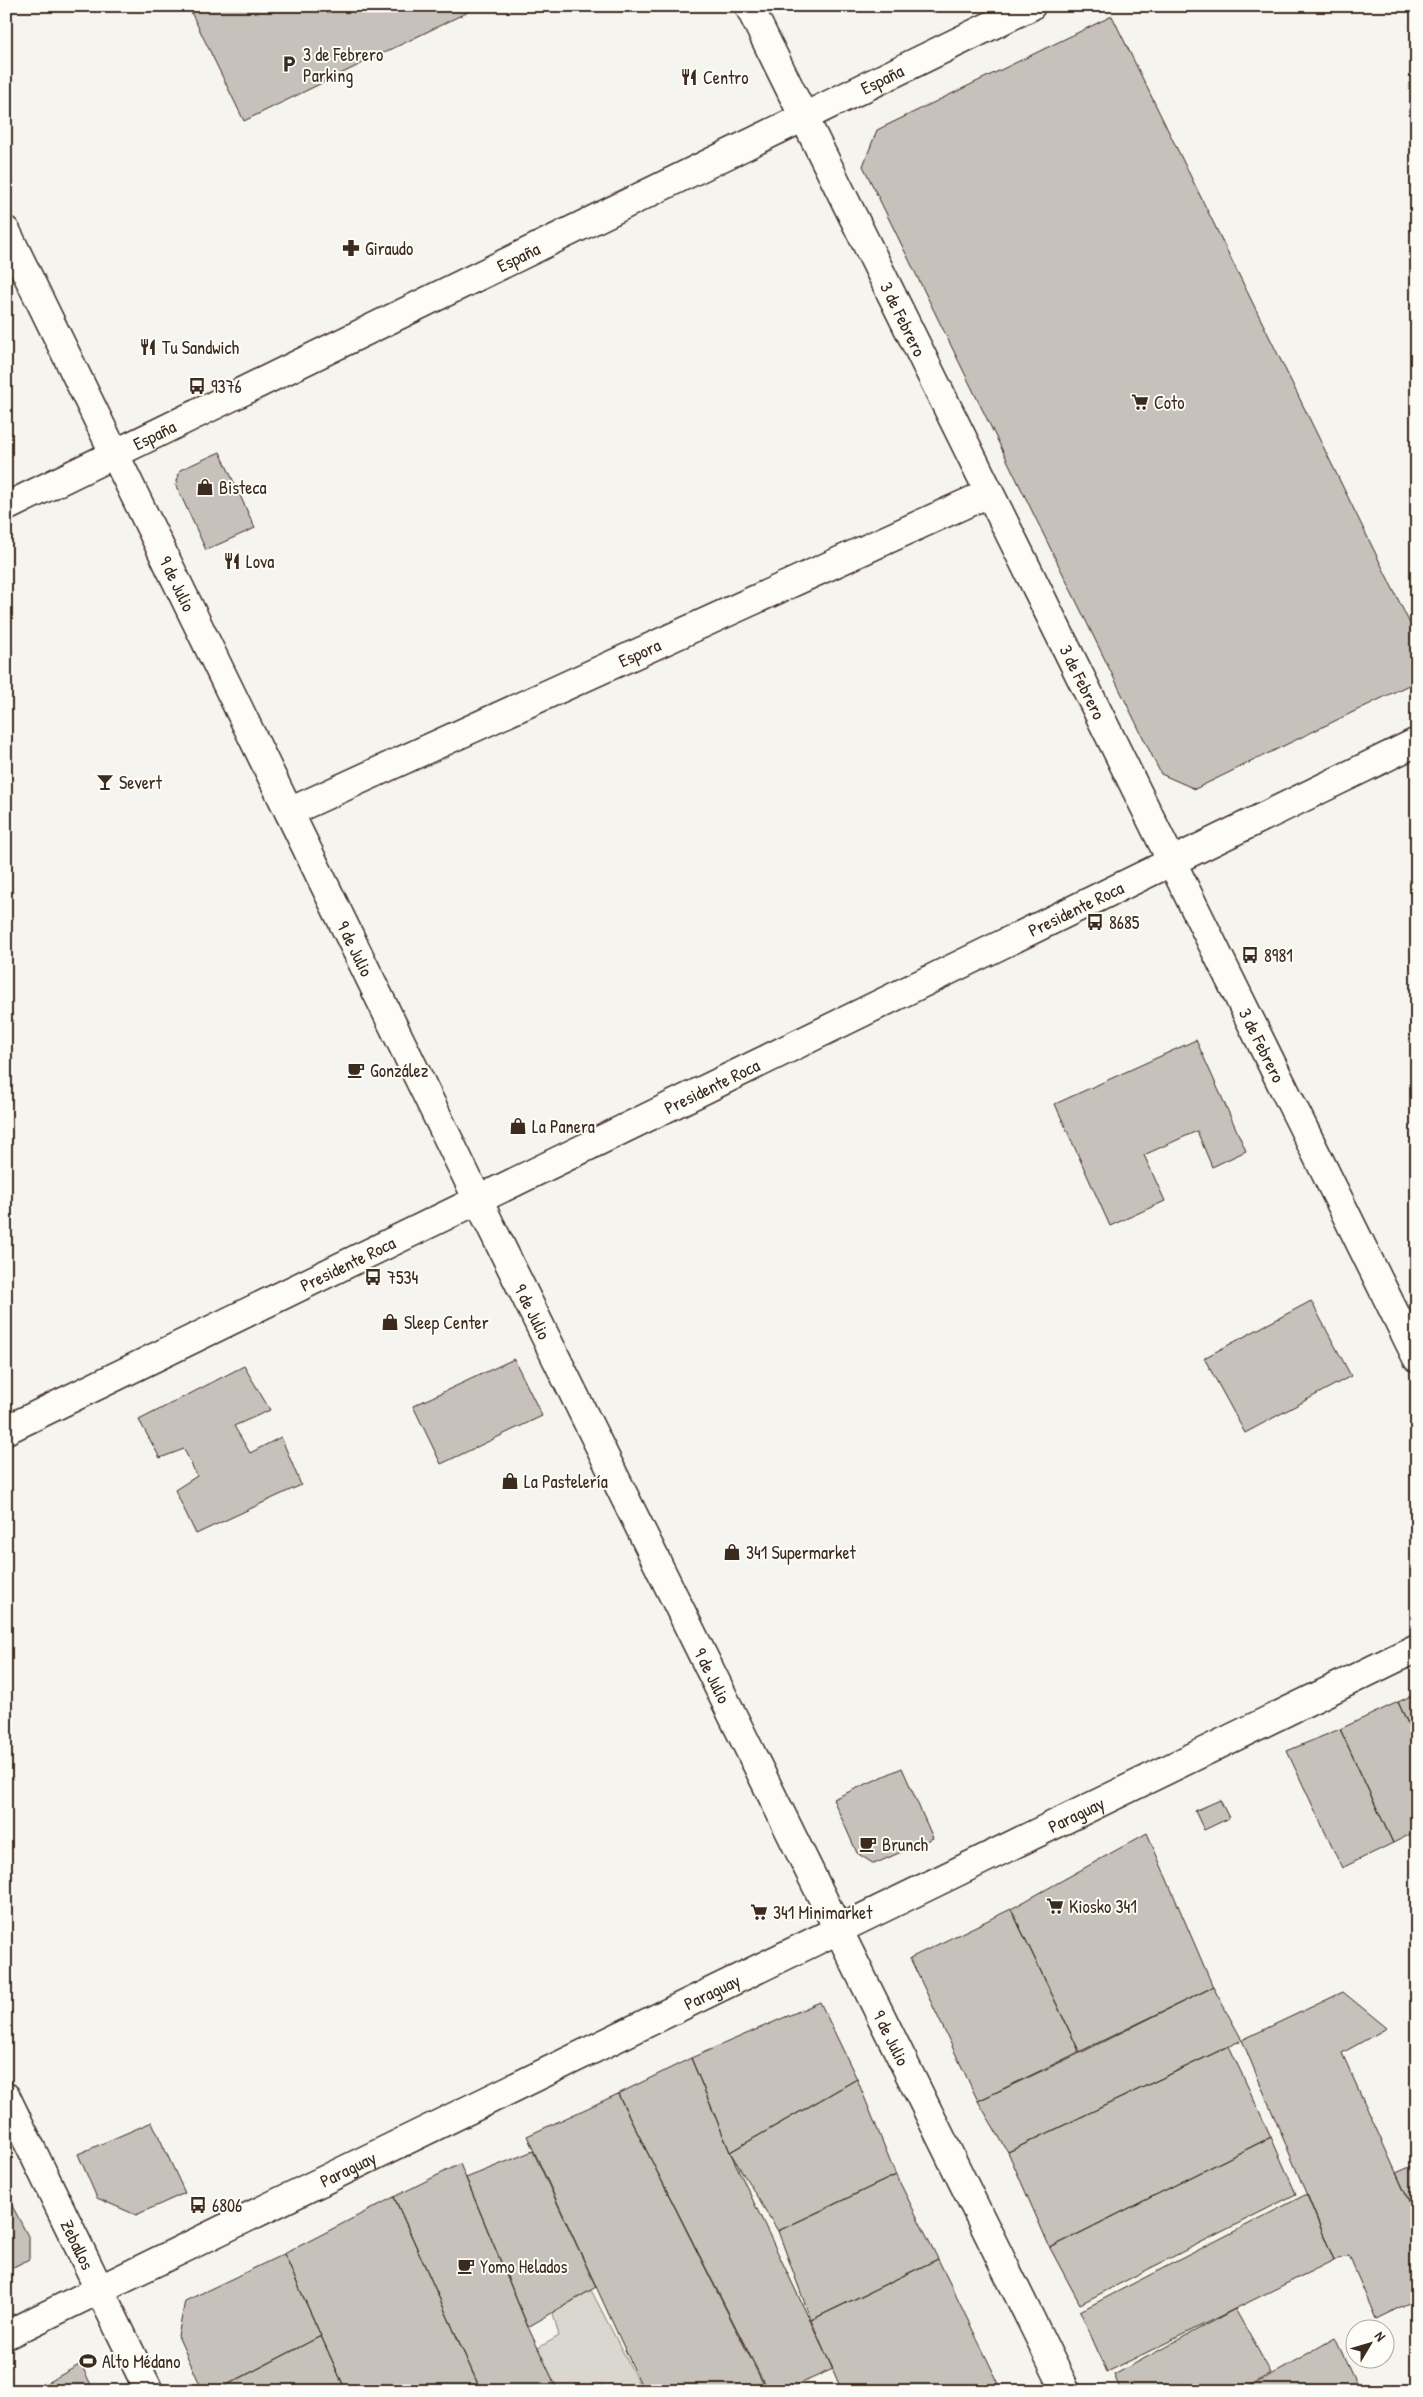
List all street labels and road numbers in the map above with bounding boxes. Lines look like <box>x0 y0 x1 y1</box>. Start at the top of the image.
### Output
street label: España <box>856 58 908 100</box>
street label: España <box>492 236 544 278</box>
street label: 3 de Febrero <box>875 277 933 360</box>
street label: España <box>129 413 180 456</box>
street label: 9 de Julio <box>153 551 202 615</box>
street label: Espora <box>614 632 664 673</box>
street label: 3 de Febrero <box>1054 640 1112 723</box>
street label: Presidente Roca <box>1024 875 1127 942</box>
street label: 9 de Julio <box>331 916 380 980</box>
street label: 3 de Febrero <box>1233 1004 1291 1087</box>
street label: Presidente Roca <box>660 1052 763 1120</box>
street label: Presidente Roca <box>296 1230 399 1297</box>
street label: 9 de Julio <box>509 1279 557 1343</box>
street label: 9 de Julio <box>688 1643 737 1707</box>
street label: Paraguay <box>1044 1790 1109 1838</box>
street label: Paraguay <box>680 1967 744 2016</box>
street label: 9 de Julio <box>867 2006 916 2070</box>
street label: Paraguay <box>315 2144 380 2193</box>
street label: Zeballos <box>55 2215 101 2274</box>

